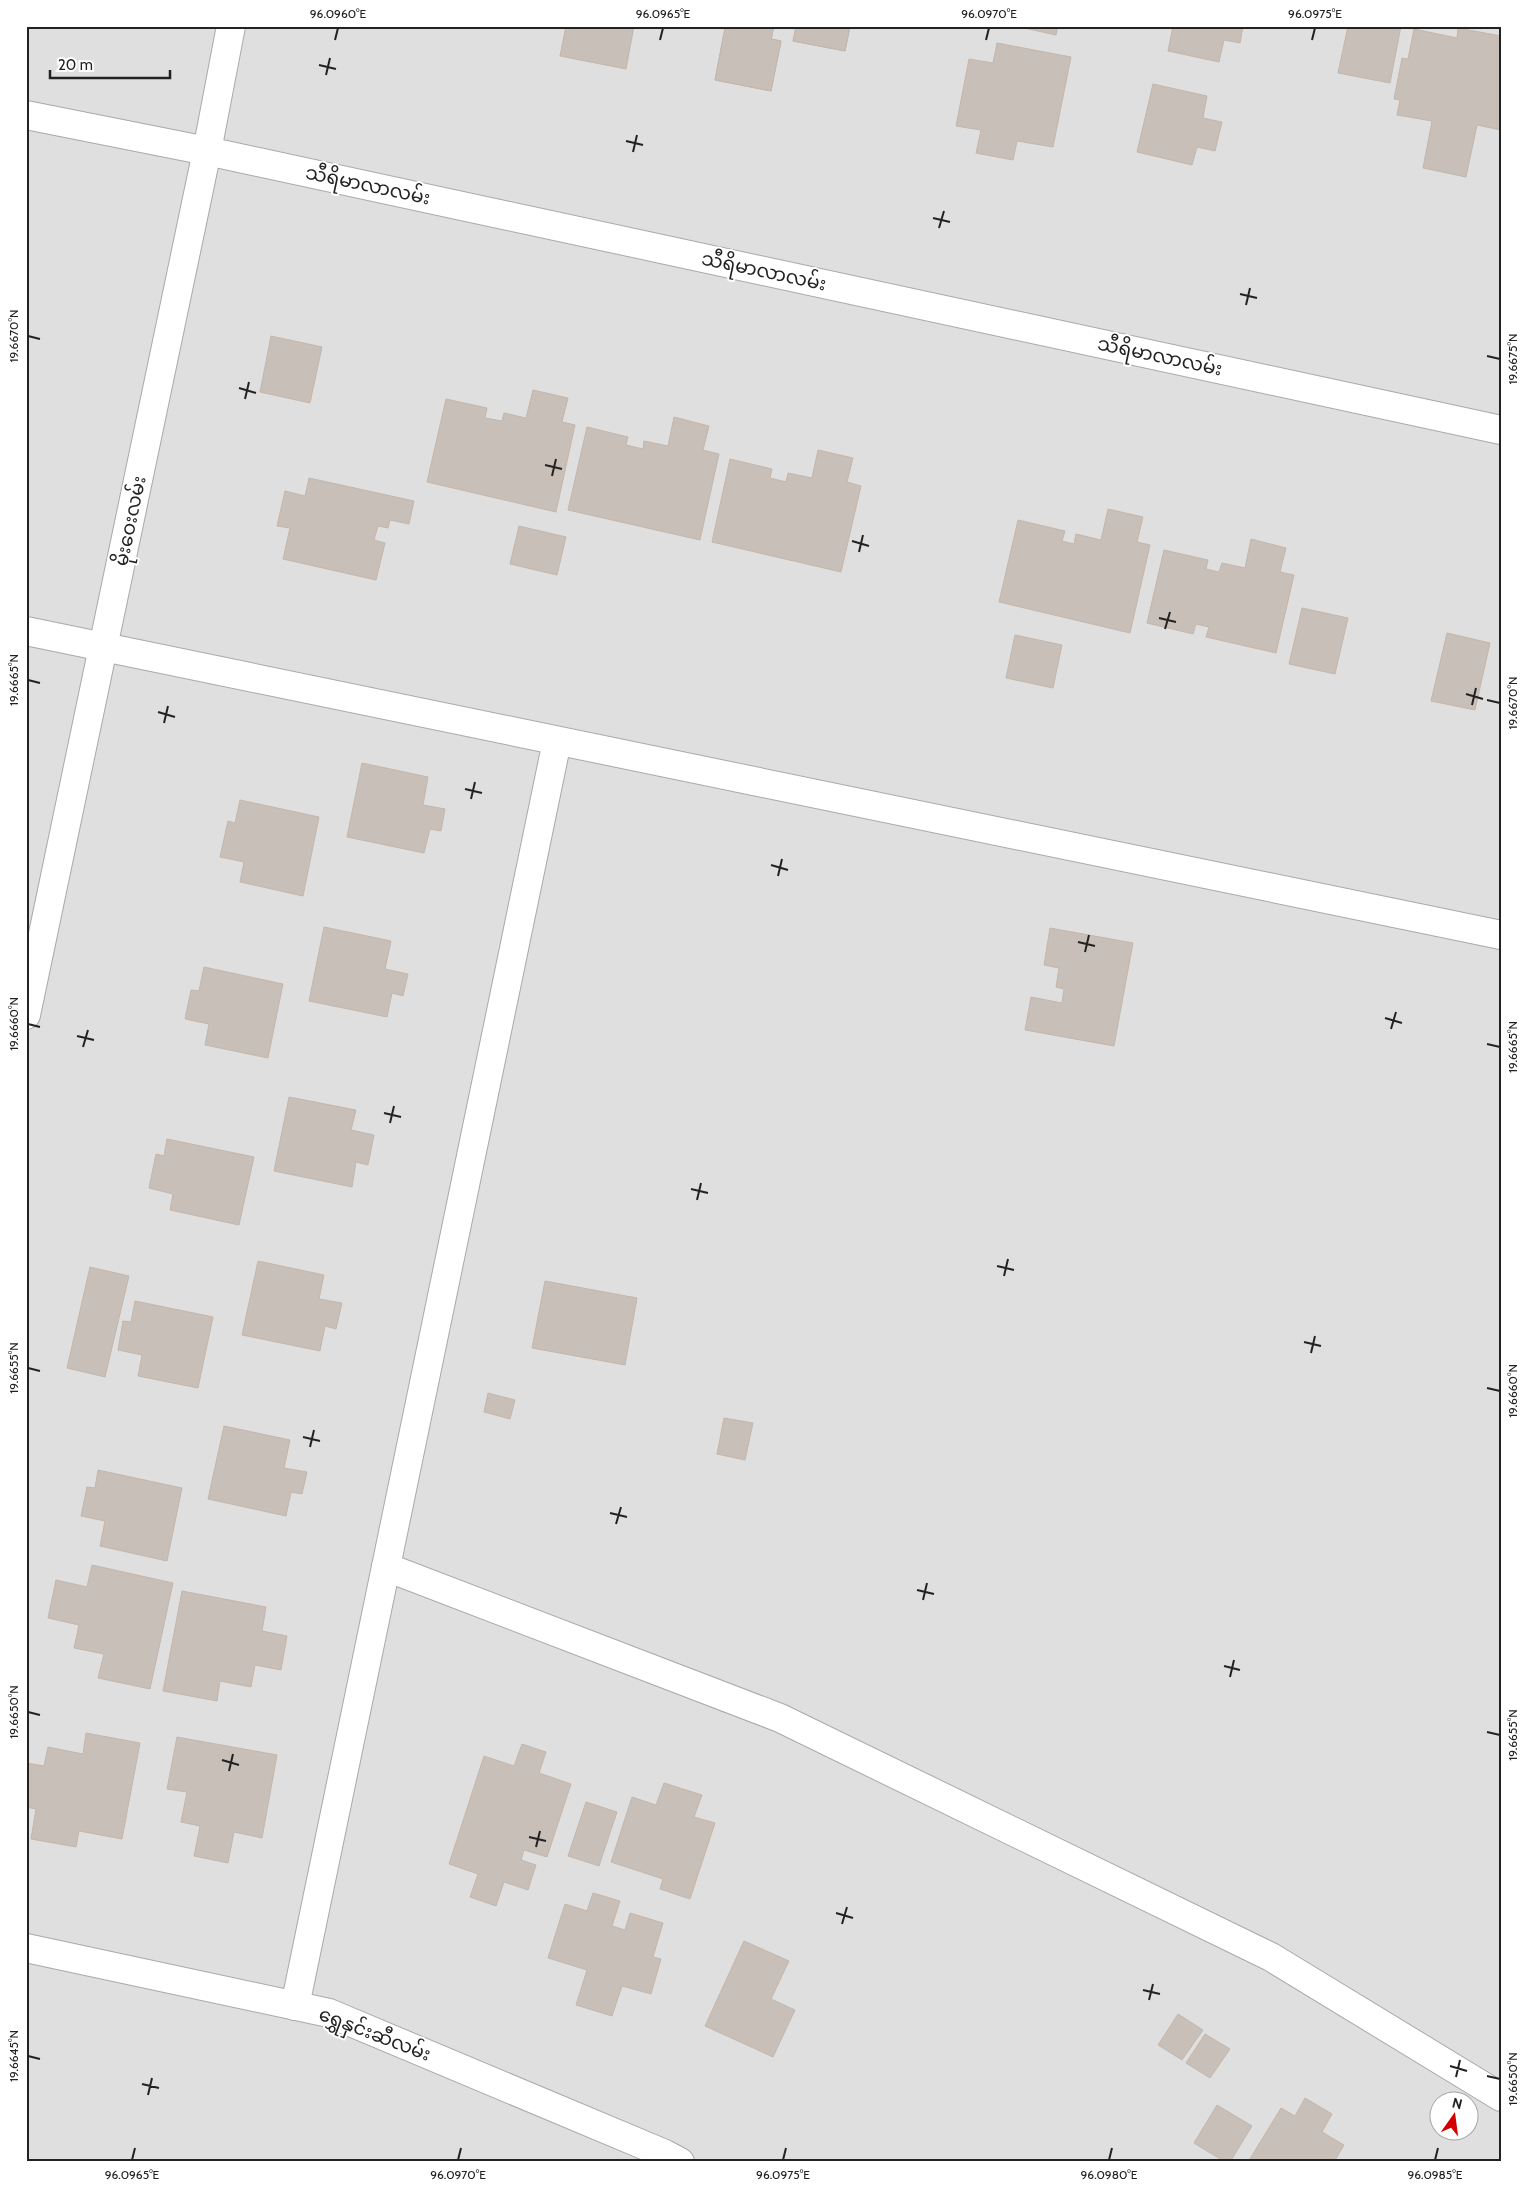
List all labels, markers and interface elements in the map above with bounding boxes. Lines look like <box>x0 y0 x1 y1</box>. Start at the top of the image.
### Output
text: 96.0960°E <box>310 6 367 21</box>
text: 96.0965°E <box>636 6 691 21</box>
text: 96.0970°E <box>961 6 1017 21</box>
text: 96.0975°E <box>1288 6 1342 21</box>
scale bar <box>50 48 170 80</box>
text: 20 m <box>58 56 93 74</box>
street label: သီရိမာလာလမ်း <box>303 158 433 213</box>
street label: သီရိမာလာလမ်း <box>699 244 829 299</box>
text: 19.6670°N <box>6 310 21 362</box>
street label: သီရိမာလာလမ်း <box>1095 329 1225 384</box>
text: 19.6675°N <box>1505 334 1520 384</box>
street label: မိုးဝေးလမ်း <box>106 473 156 569</box>
text: 19.6665°N <box>6 654 21 706</box>
text: 19.6670°N <box>1505 677 1520 729</box>
text: 19.6660°N <box>6 997 21 1051</box>
text: 19.6665°N <box>1505 1021 1520 1073</box>
text: 19.6655°N <box>6 1342 21 1394</box>
text: 19.6660°N <box>1505 1364 1520 1418</box>
text: 19.6650°N <box>6 1685 21 1739</box>
text: 19.6655°N <box>1505 1709 1520 1761</box>
street label: ရွှေနှင်းဆီလမ်း <box>314 1999 435 2071</box>
text: 19.6645°N <box>6 2030 21 2082</box>
text: 19.6650°N <box>1505 2052 1520 2106</box>
north arrow <box>1430 2090 1480 2140</box>
text: N <box>1450 2093 1464 2113</box>
text: 96.0965°E <box>105 2167 160 2182</box>
text: 96.0970°E <box>430 2167 486 2182</box>
text: 96.0975°E <box>756 2167 810 2182</box>
text: 96.0980°E <box>1081 2167 1138 2182</box>
text: 96.0985°E <box>1407 2167 1463 2182</box>

